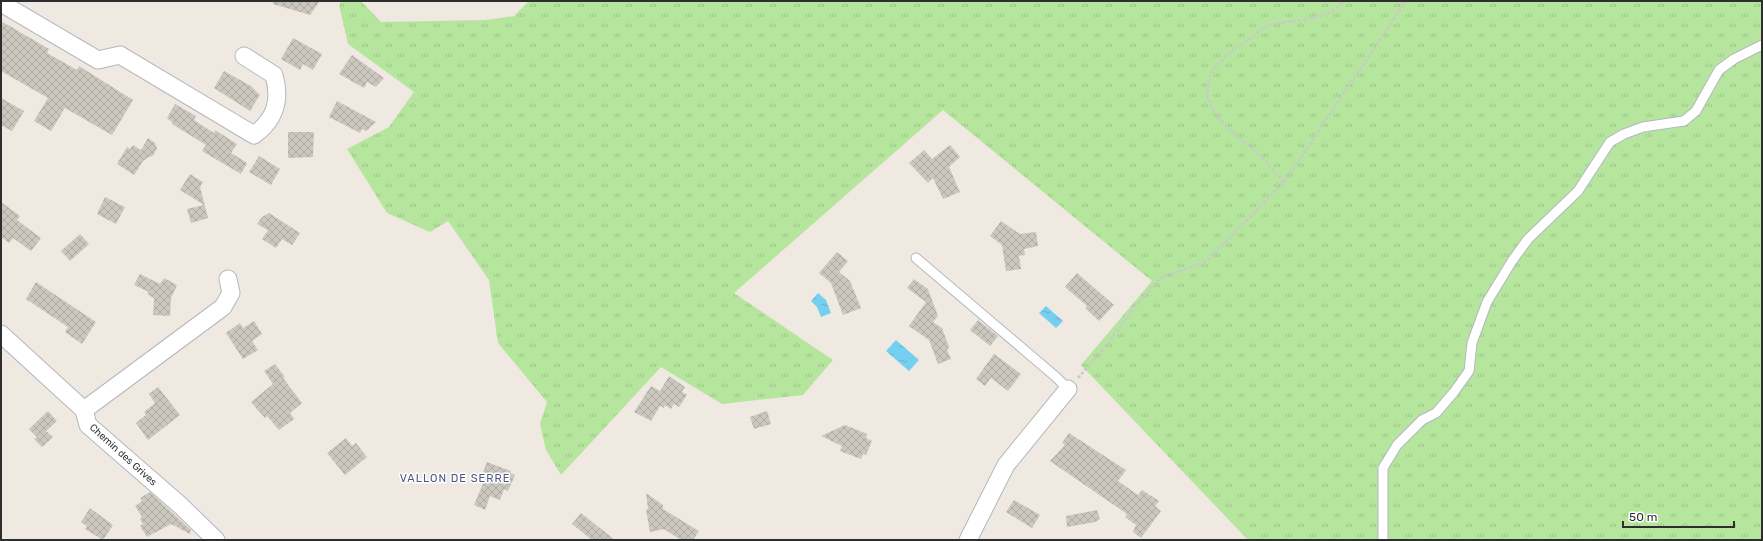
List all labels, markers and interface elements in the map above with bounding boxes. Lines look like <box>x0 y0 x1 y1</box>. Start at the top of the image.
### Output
street label: Chemin des Grives <box>87 422 159 488</box>
district label: VALLON DE SERRE <box>400 472 510 485</box>
scale bar <box>1623 503 1734 529</box>
text: 50 m <box>1629 510 1657 524</box>

